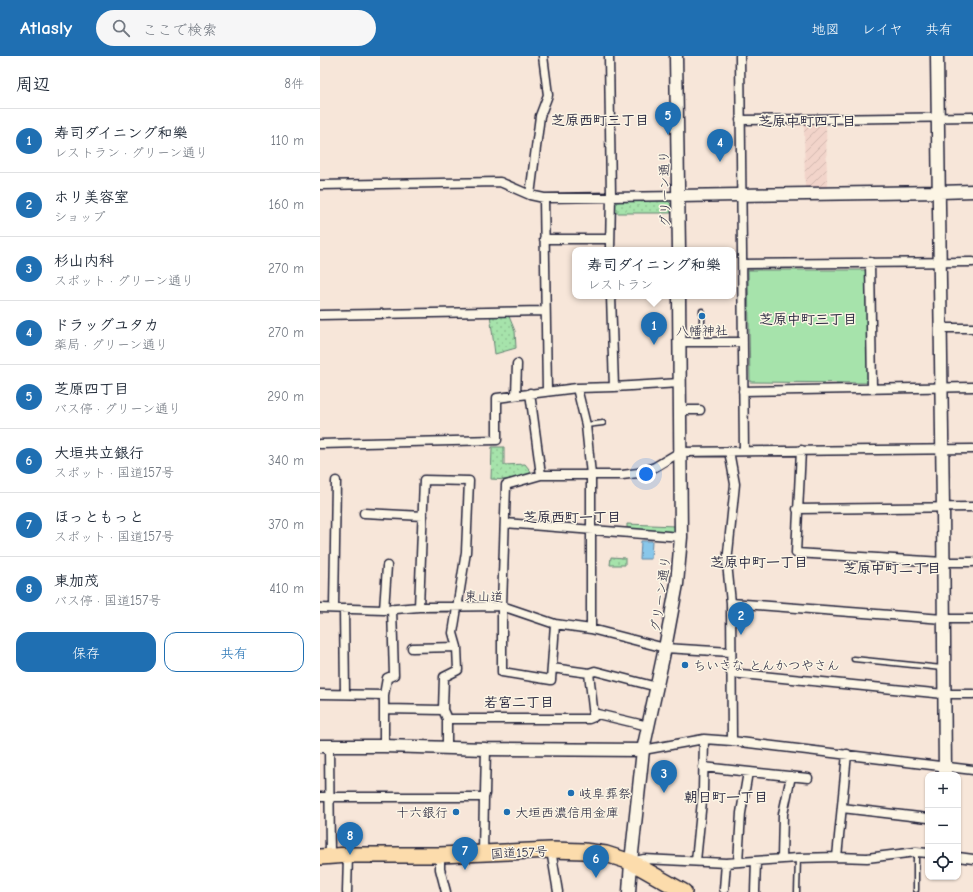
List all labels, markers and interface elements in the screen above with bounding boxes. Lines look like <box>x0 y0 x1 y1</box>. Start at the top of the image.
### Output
search box <box>96 10 376 46</box>
text: Atlasly <box>20 17 72 39</box>
icon: search <box>110 17 132 39</box>
text: ここで検索 <box>142 21 217 39</box>
text: 地図 <box>812 21 840 38</box>
text: レイヤ <box>862 21 903 38</box>
text: 共有 <box>925 21 953 38</box>
text: 周辺 <box>16 75 50 94</box>
text: 8件 <box>284 76 304 91</box>
pin: 5 <box>655 102 681 135</box>
district label: 芝原西町三丁目 <box>551 112 649 129</box>
district label: 芝原中町四丁目 <box>758 113 856 130</box>
text: 寿司ダイニング和樂 <box>54 124 188 142</box>
pin: 4 <box>707 129 733 162</box>
text: 1 <box>26 133 32 148</box>
text: 110 m <box>271 133 304 148</box>
text: レストラン · グリーン通り <box>54 145 208 160</box>
street label: グリーン通り <box>656 150 673 228</box>
text: ホリ美容室 <box>54 188 129 206</box>
text: 2 <box>26 197 32 212</box>
text: 160 m <box>269 197 304 212</box>
text: ショップ <box>54 209 105 224</box>
popup <box>572 247 736 299</box>
text: 杉山内科 <box>54 252 114 270</box>
text: 寿司ダイニング和樂 <box>587 256 721 274</box>
text: 3 <box>26 261 32 276</box>
text: 270 m <box>268 261 304 276</box>
text: スポット · グリーン通り <box>54 273 194 288</box>
text: レストラン <box>587 277 653 292</box>
marker: 八幡神社 <box>697 311 707 321</box>
district label: 芝原中町三丁目 <box>759 311 857 328</box>
pin: 1 <box>641 312 667 345</box>
text: ドラッグユタカ <box>54 316 159 334</box>
place label: 八幡神社 <box>676 323 728 338</box>
text: 4 <box>26 325 32 340</box>
text: 270 m <box>268 325 304 340</box>
text: 薬局 · グリーン通り <box>54 337 168 352</box>
text: 芝原四丁目 <box>54 380 129 398</box>
text: 5 <box>26 389 32 404</box>
text: 290 m <box>267 389 304 404</box>
text: バス停 · グリーン通り <box>54 401 181 416</box>
text: 大垣共立銀行 <box>54 444 144 462</box>
text: 6 <box>26 453 32 468</box>
text: 340 m <box>268 453 304 468</box>
your location <box>636 464 656 484</box>
text: スポット · 国道157号 <box>54 465 174 480</box>
text: ほっともっと <box>54 508 144 526</box>
district label: 芝原西町一丁目 <box>523 509 621 526</box>
text: 7 <box>26 517 32 532</box>
text: 370 m <box>268 517 304 532</box>
text: スポット · 国道157号 <box>54 529 174 544</box>
district label: 芝原中町一丁目 <box>710 554 808 571</box>
street label: グリーン通り <box>648 555 673 633</box>
district label: 芝原中町二丁目 <box>843 560 941 577</box>
text: 東加茂 <box>54 572 99 590</box>
text: 8 <box>26 581 32 596</box>
text: 410 m <box>270 581 304 596</box>
street label: 東山道 <box>464 588 504 605</box>
text: バス停 · 国道157号 <box>54 593 161 608</box>
pin: 2 <box>728 602 754 635</box>
button: 保存 <box>16 632 156 672</box>
button: 共有 <box>164 632 304 672</box>
place label: ちいさな とんかつやさん <box>693 658 840 673</box>
marker: ちいさな とんかつやさん <box>680 660 690 670</box>
district label: 若宮二丁目 <box>484 694 554 711</box>
pin: 3 <box>651 760 677 793</box>
map controls <box>925 772 961 880</box>
button: + <box>925 772 961 808</box>
place label: 岐阜葬祭 <box>579 786 631 801</box>
marker: 岐阜葬祭 <box>566 788 576 798</box>
district label: 朝日町一丁目 <box>684 789 768 806</box>
place label: 十六銀行 <box>396 805 448 820</box>
place label: 大垣西濃信用金庫 <box>515 805 619 820</box>
marker: 十六銀行 <box>451 807 461 817</box>
marker: 大垣西濃信用金庫 <box>502 807 512 817</box>
button: − <box>925 808 961 844</box>
pin: 8 <box>337 822 363 855</box>
pin: 7 <box>452 837 478 870</box>
street label: 国道157号 <box>490 844 548 861</box>
button: locate <box>925 844 961 880</box>
pin: 6 <box>583 845 609 878</box>

